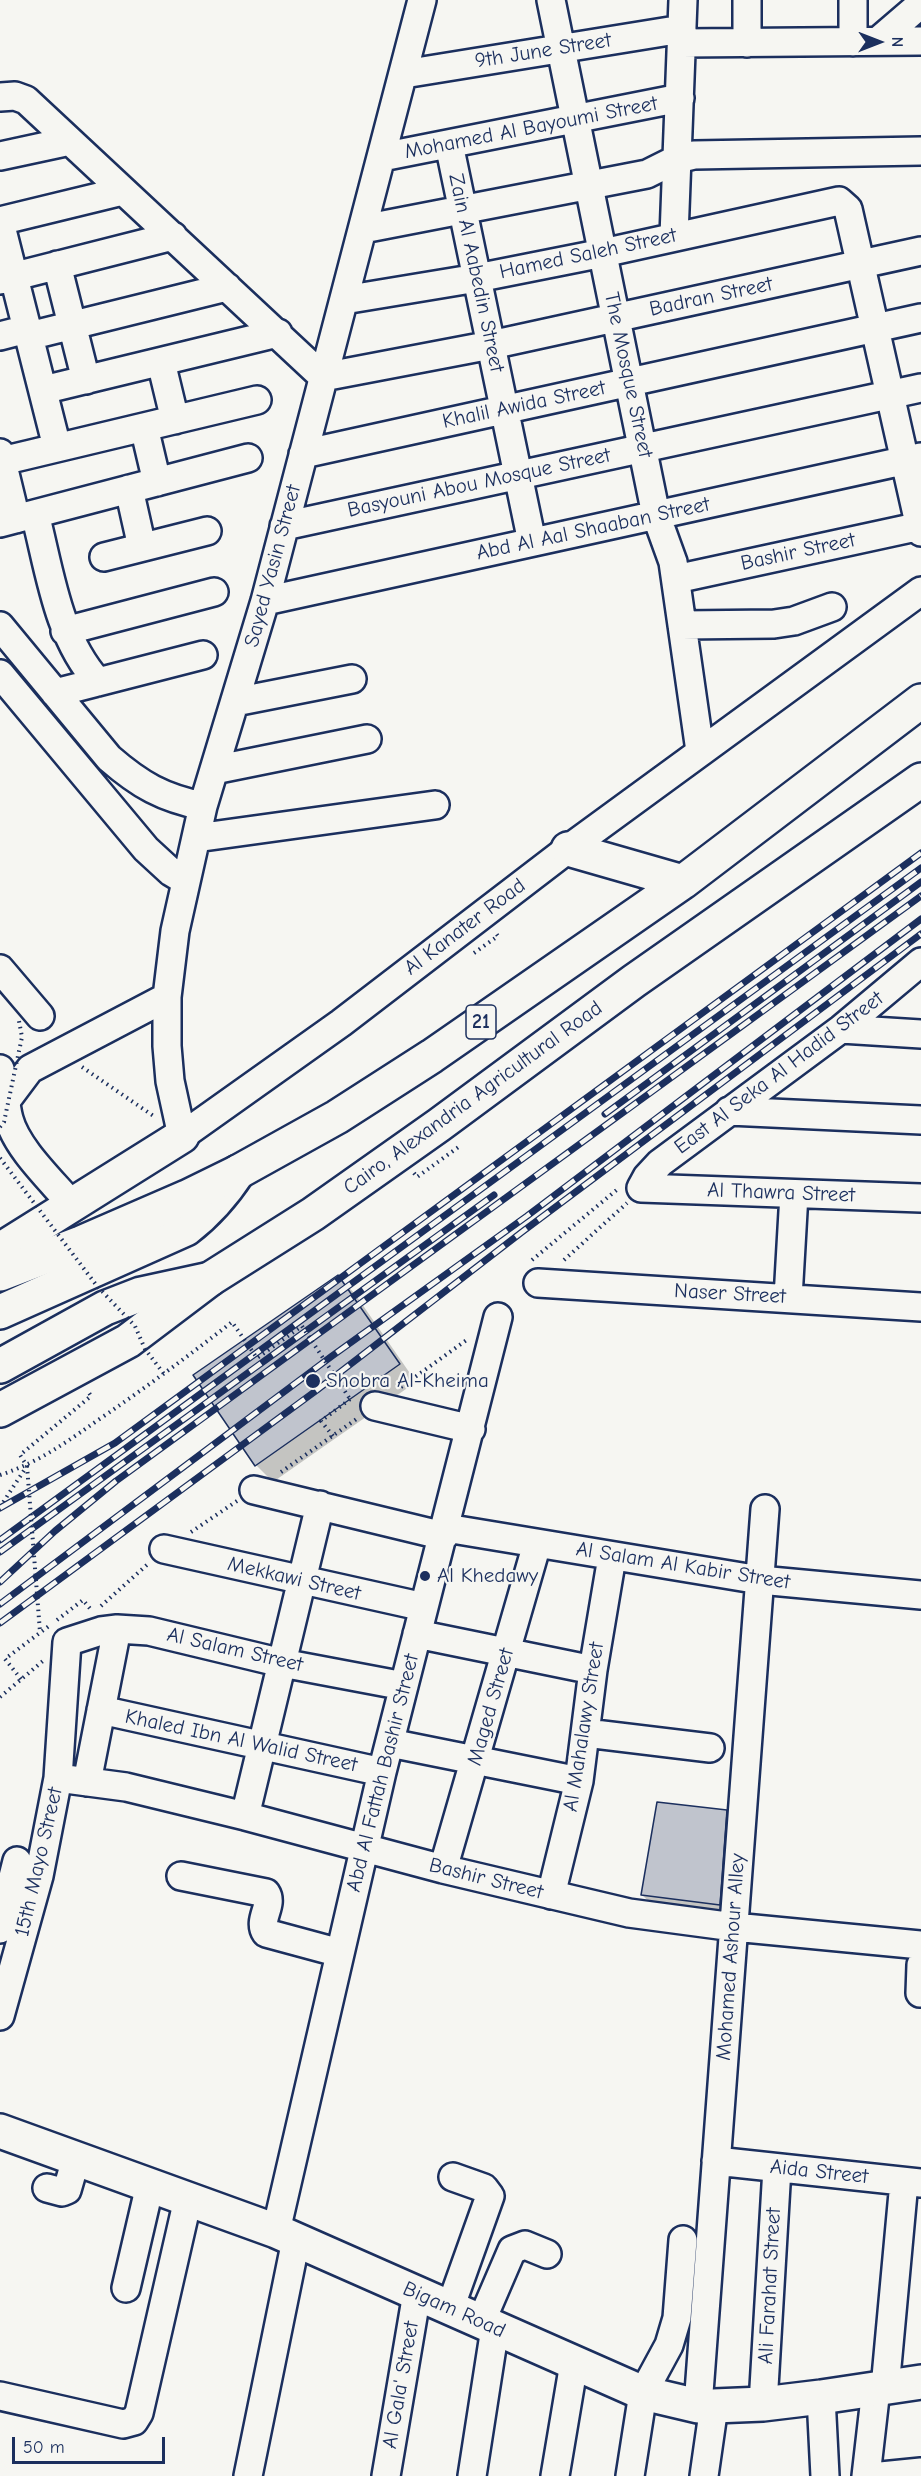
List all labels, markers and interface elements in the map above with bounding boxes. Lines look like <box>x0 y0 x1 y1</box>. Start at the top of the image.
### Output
north arrow <box>849 12 909 72</box>
street label: 9th June Street <box>473 28 613 74</box>
text: N <box>888 37 906 47</box>
street label: Mohamed Al Bayoumi Street <box>402 91 660 165</box>
street label: Zain Al Aabedin Street <box>443 172 509 374</box>
street label: Hamed Saleh Street <box>497 223 679 285</box>
street label: Badran Street <box>647 272 775 322</box>
street label: The Mosque Street <box>598 290 658 460</box>
street label: Khalil Awida Street <box>440 375 608 435</box>
street label: Basyouni Abou Mosque Street <box>345 443 613 523</box>
street label: Sayed Yasin Street <box>239 482 307 650</box>
street label: Abd Al Aal Shaaban Street <box>474 492 712 566</box>
street label: Bashir Street <box>738 528 858 576</box>
street label: Al Kanater Road <box>399 873 531 981</box>
street label: East Al Seka Al Hadid Street <box>670 986 888 1160</box>
street label: Cairo, Alexandria Agricultural Road <box>339 996 607 1200</box>
road number: 21 <box>466 1005 496 1039</box>
street label: Al Thawra Street <box>707 1178 855 1208</box>
street label: Naser Street <box>674 1278 786 1310</box>
place label: Shobra Al-Kheima <box>326 1368 489 1394</box>
marker: Shobra Al-Kheima <box>304 1372 322 1390</box>
street label: Al Salam Al Kabir Street <box>574 1537 792 1595</box>
street label: Mekkawi Street <box>225 1551 363 1607</box>
place label: Al Khedawy <box>437 1563 538 1589</box>
marker: Al Khedawy <box>418 1569 432 1583</box>
street label: Al Salam Street <box>165 1622 305 1678</box>
street label: Al Mahalawy Street <box>558 1640 610 1814</box>
street label: Maged Street <box>462 1645 520 1769</box>
street label: Abd Al Fattah Bashir Street <box>341 1651 425 1895</box>
street label: Khaled Ibn Al Walid Street <box>123 1704 359 1778</box>
street label: 15th Mayo Street <box>10 1785 68 1939</box>
street label: Bashir Street <box>426 1853 546 1905</box>
street label: Mohamed Ashour Alley <box>711 1853 751 2061</box>
street label: Aida Street <box>769 2154 869 2190</box>
street label: Ali Farahat Street <box>753 2207 787 2365</box>
street label: Bigam Road <box>399 2276 509 2344</box>
street label: Al Gala' Street <box>377 2319 425 2451</box>
scale bar <box>15 2425 168 2463</box>
text: 50 m <box>23 2437 65 2458</box>

